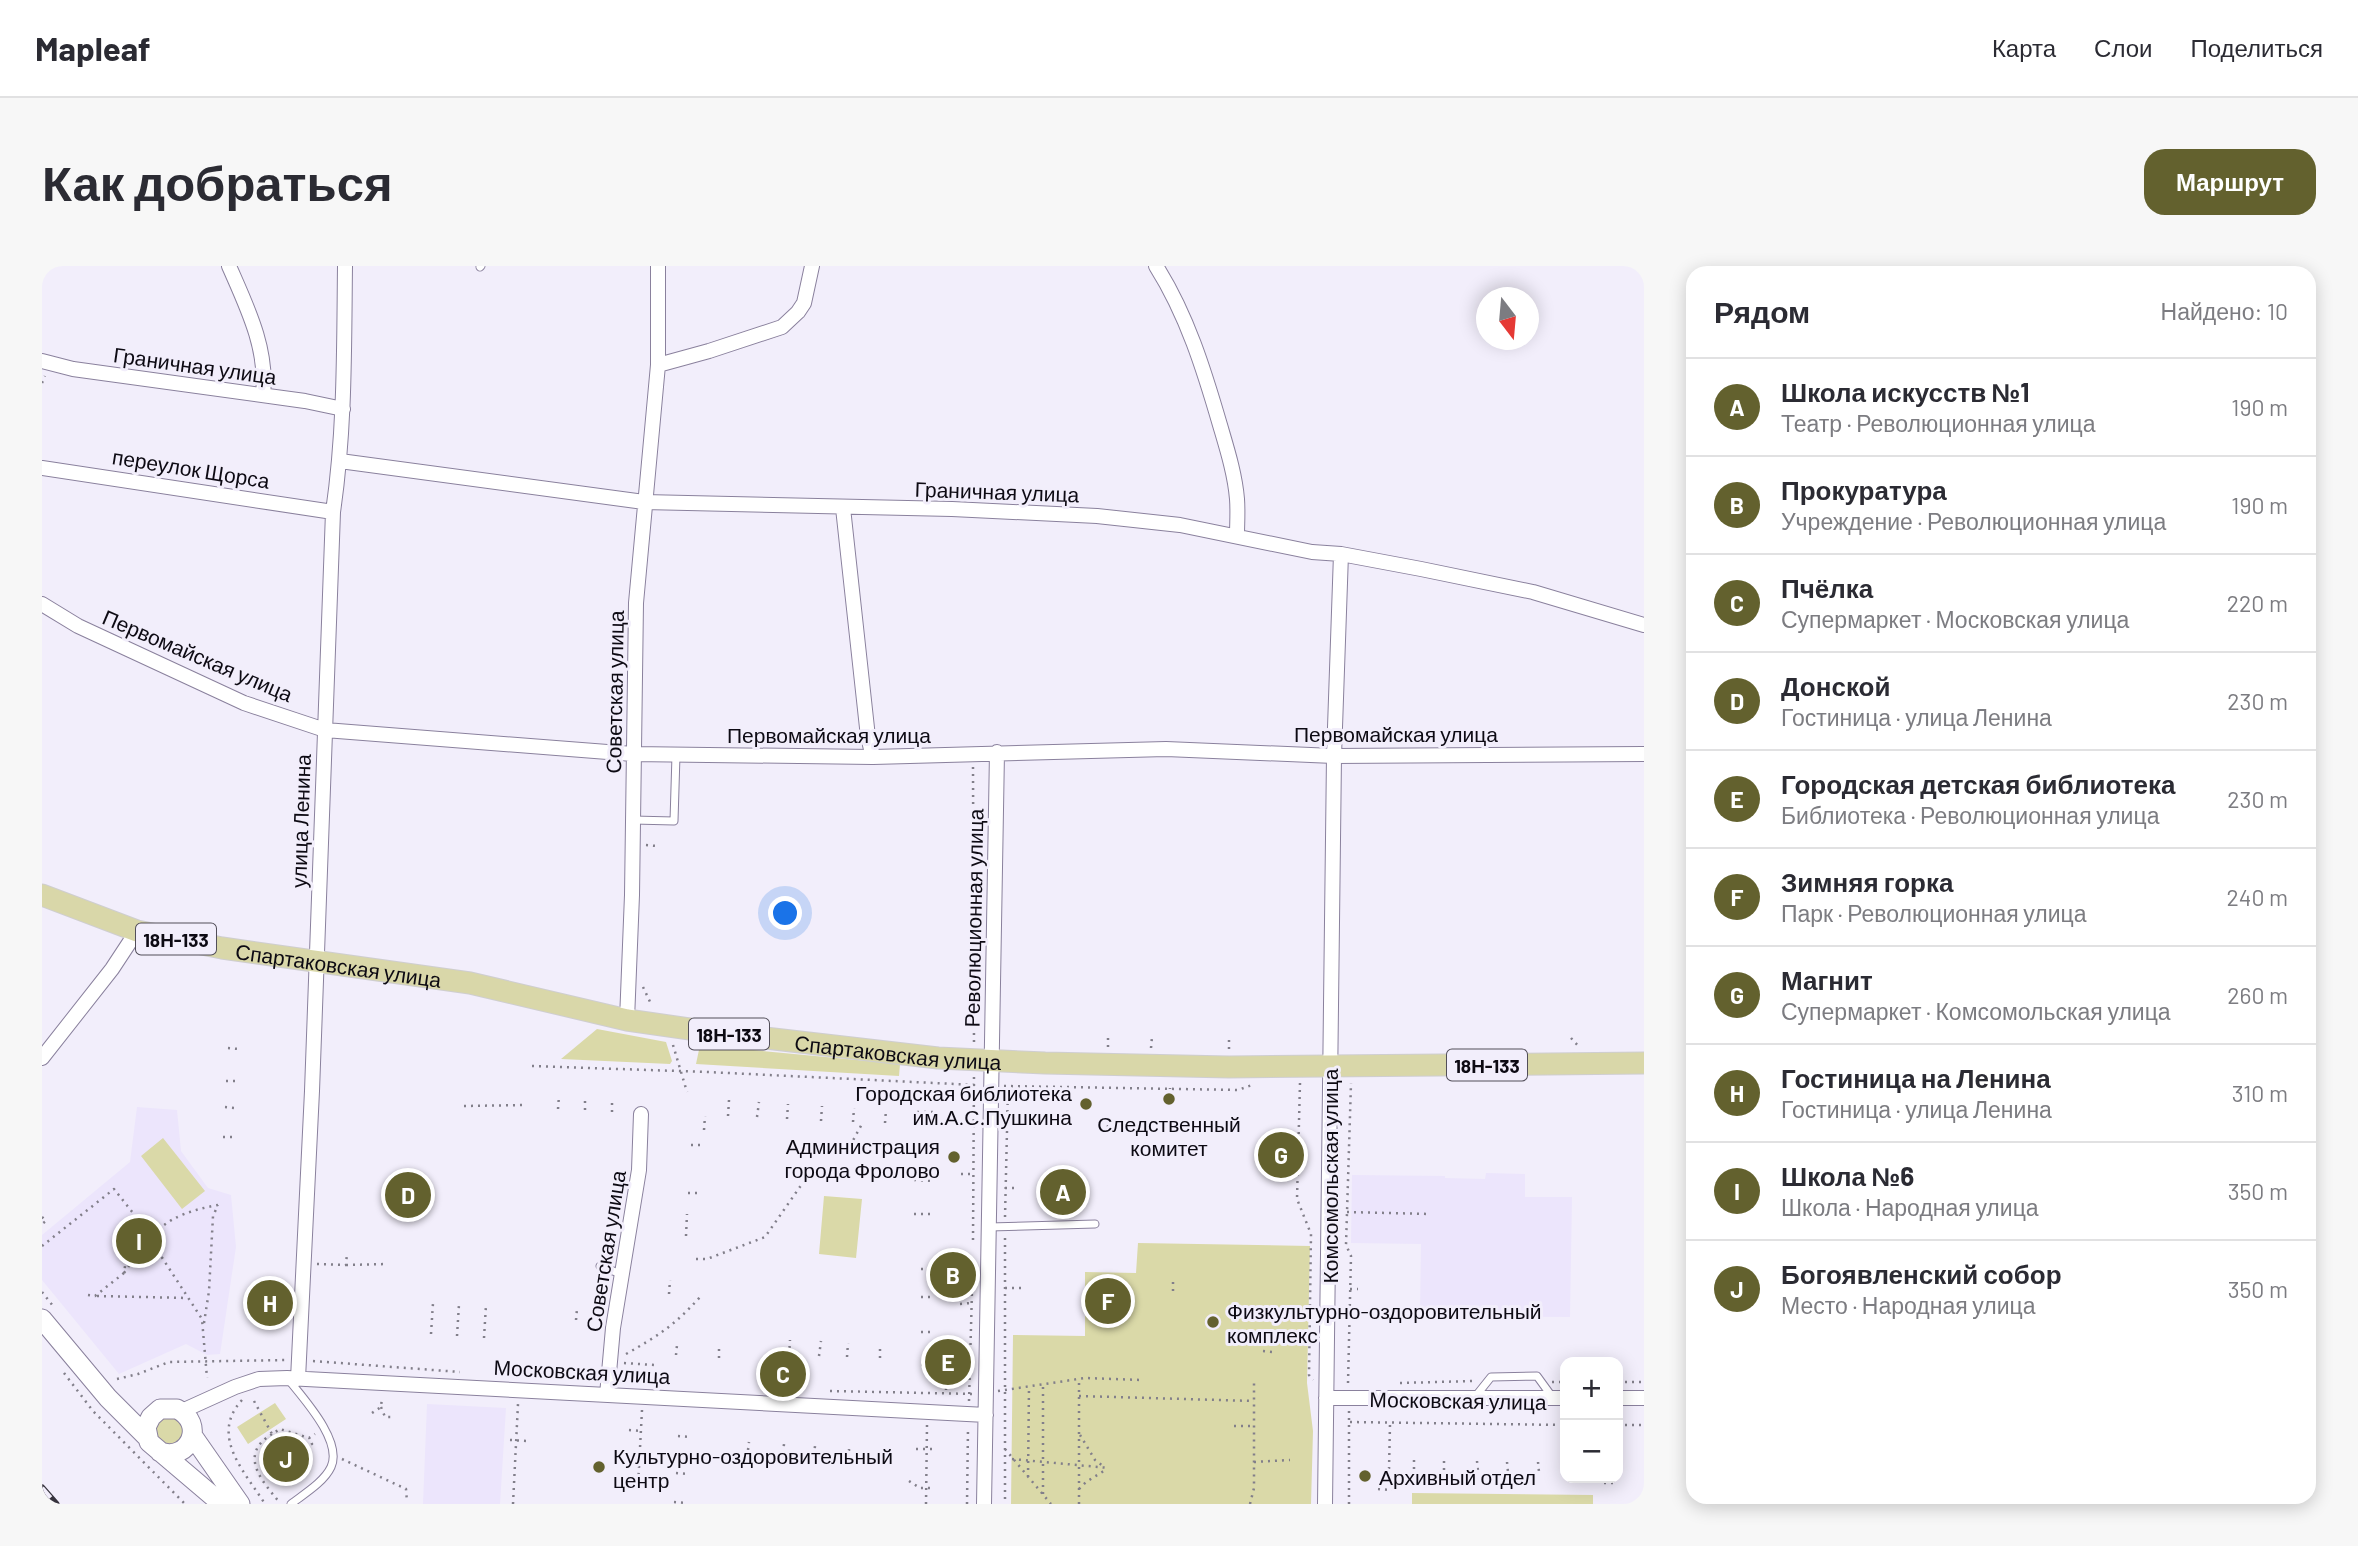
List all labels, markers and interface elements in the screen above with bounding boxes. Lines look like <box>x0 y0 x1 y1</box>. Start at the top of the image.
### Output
text: Mapleaf <box>35 28 151 68</box>
text: Карта <box>1992 33 2056 62</box>
text: Слои <box>2094 33 2152 62</box>
text: Поделиться <box>2190 33 2323 62</box>
button: Маршрут <box>2144 149 2316 215</box>
text: Как добраться <box>42 152 393 211</box>
north arrow <box>1476 287 1539 350</box>
text: Рядом <box>1714 293 1810 329</box>
text: Найдено: 10 <box>2161 297 2288 325</box>
street label: Граничная улица <box>112 341 278 389</box>
text: Школа искусств №1 <box>1781 376 2030 407</box>
text: A <box>1729 393 1745 421</box>
text: 190 m <box>2231 393 2288 421</box>
text: Театр · Революционная улица <box>1781 409 2096 437</box>
street label: переулок Щорса <box>111 443 272 493</box>
text: Прокуратура <box>1781 474 1947 505</box>
street label: Граничная улица <box>914 476 1080 506</box>
text: B <box>1730 491 1744 519</box>
text: 190 m <box>2231 491 2288 519</box>
text: Учреждение · Революционная улица <box>1781 507 2166 535</box>
text: Пчёлка <box>1781 572 1873 603</box>
text: C <box>1730 589 1744 617</box>
text: 220 m <box>2227 589 2288 617</box>
street label: Первомайская улица <box>99 604 297 706</box>
text: Супермаркет · Московская улица <box>1781 605 2129 633</box>
street label: Советская улица <box>600 610 628 774</box>
text: Донской <box>1781 670 1890 701</box>
text: D <box>1730 687 1744 715</box>
text: 230 m <box>2227 687 2288 715</box>
text: Гостиница · улица Ленина <box>1781 703 2052 731</box>
street label: Первомайская улица <box>1294 721 1498 746</box>
street label: Первомайская улица <box>727 722 931 747</box>
street label: улица Ленина <box>285 753 315 888</box>
text: Городская детская библиотека <box>1781 768 2175 799</box>
text: E <box>1730 785 1744 813</box>
text: 230 m <box>2227 785 2288 813</box>
text: Библиотека · Революционная улица <box>1781 801 2159 829</box>
street label: Революционная улица <box>959 808 987 1027</box>
text: Зимняя горка <box>1781 866 1953 897</box>
text: F <box>1731 883 1743 911</box>
text: 240 m <box>2226 883 2288 911</box>
your location <box>768 896 802 930</box>
text: Парк · Революционная улица <box>1781 899 2087 927</box>
road number: 18Н-133 <box>136 924 216 954</box>
street label: Спартаковская улица <box>234 938 443 991</box>
text: Магнит <box>1781 964 1873 995</box>
text: G <box>1730 981 1744 1009</box>
text: 260 m <box>2227 981 2288 1009</box>
text: Супермаркет · Комсомольская улица <box>1781 997 2171 1025</box>
road number: 18Н-133 <box>689 1018 769 1049</box>
street label: Спартаковская улица <box>793 1029 1002 1073</box>
road number: 18Н-133 <box>1447 1050 1527 1080</box>
text: Гостиница на Ленина <box>1781 1062 2051 1093</box>
street label: Комсомольская улица <box>1317 1068 1342 1283</box>
text: H <box>1730 1079 1744 1107</box>
text: 310 m <box>2232 1079 2288 1107</box>
place label: Городская библиотека им.А.С.Пушкина <box>855 1080 1072 1129</box>
marker: Следственный комитет <box>1161 1091 1177 1107</box>
text: Гостиница · улица Ленина <box>1781 1095 2052 1123</box>
marker: Городская библиотека им.А.С.Пушкина <box>1078 1096 1094 1112</box>
place label: Следственный комитет <box>1097 1111 1241 1160</box>
pin: G <box>1258 1129 1304 1181</box>
place label: Администрация города Фролово <box>784 1133 940 1182</box>
marker: Администрация города Фролово <box>946 1149 962 1165</box>
text: Школа №6 <box>1781 1160 1914 1191</box>
pin: A <box>1040 1166 1086 1218</box>
street label: Советская улица <box>580 1168 630 1334</box>
pin: D <box>385 1169 431 1221</box>
text: I <box>1734 1177 1740 1205</box>
text: 350 m <box>2228 1177 2288 1205</box>
text: Школа · Народная улица <box>1781 1193 2039 1221</box>
pin: I <box>116 1215 162 1267</box>
pin: B <box>930 1249 976 1301</box>
text: Богоявленский собор <box>1781 1258 2062 1289</box>
pin: F <box>1085 1275 1131 1327</box>
text: J <box>1730 1275 1744 1303</box>
text: 350 m <box>2228 1275 2288 1303</box>
pin: H <box>247 1277 293 1329</box>
text: Место · Народная улица <box>1781 1291 2035 1319</box>
place label: Физкультурно-оздоровительный комплекс <box>1227 1298 1541 1347</box>
marker: Физкультурно-оздоровительный комплекс <box>1205 1314 1221 1330</box>
pin: E <box>925 1336 971 1388</box>
pin: C <box>760 1348 806 1400</box>
street label: Московская улица <box>493 1354 671 1388</box>
map controls <box>1560 1357 1623 1483</box>
button: + <box>1560 1357 1623 1420</box>
street label: Московская улица <box>1369 1386 1547 1414</box>
button: − <box>1560 1420 1623 1483</box>
pin: J <box>263 1433 309 1485</box>
place label: Культурно-оздоровительный центр <box>613 1443 893 1492</box>
marker: Культурно-оздоровительный центр <box>591 1459 607 1475</box>
place label: Архивный отдел <box>1379 1464 1536 1489</box>
marker: Архивный отдел <box>1357 1468 1373 1484</box>

